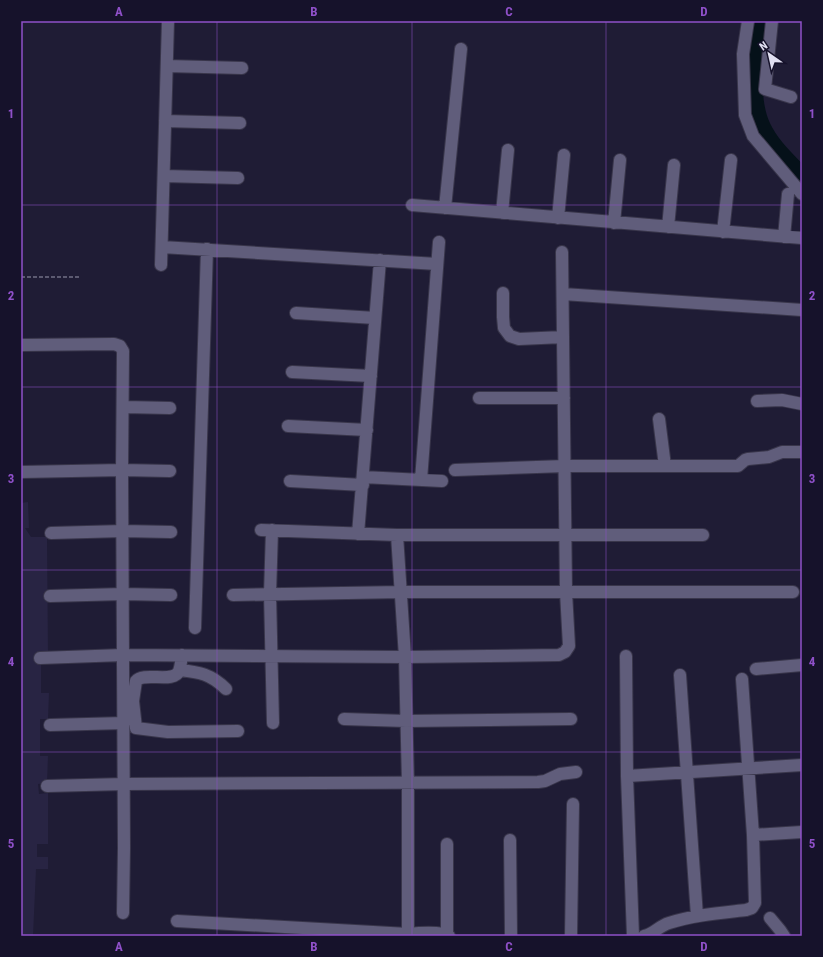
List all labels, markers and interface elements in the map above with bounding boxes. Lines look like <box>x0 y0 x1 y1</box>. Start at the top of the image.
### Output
text: A <box>115 4 123 19</box>
text: B <box>310 4 318 19</box>
text: C <box>505 4 513 19</box>
text: D <box>700 4 708 19</box>
north arrow <box>749 34 789 74</box>
text: N <box>757 39 770 53</box>
text: 1 <box>8 106 14 121</box>
text: 1 <box>809 106 815 121</box>
text: 2 <box>8 288 15 303</box>
text: 2 <box>809 288 816 303</box>
text: 3 <box>8 471 14 486</box>
text: 3 <box>809 471 815 486</box>
text: 4 <box>8 654 15 669</box>
text: 4 <box>809 654 816 669</box>
text: 5 <box>8 836 15 851</box>
text: 5 <box>809 836 816 851</box>
text: A <box>115 939 123 954</box>
text: B <box>310 939 318 954</box>
text: C <box>505 939 513 954</box>
text: D <box>700 939 708 954</box>

